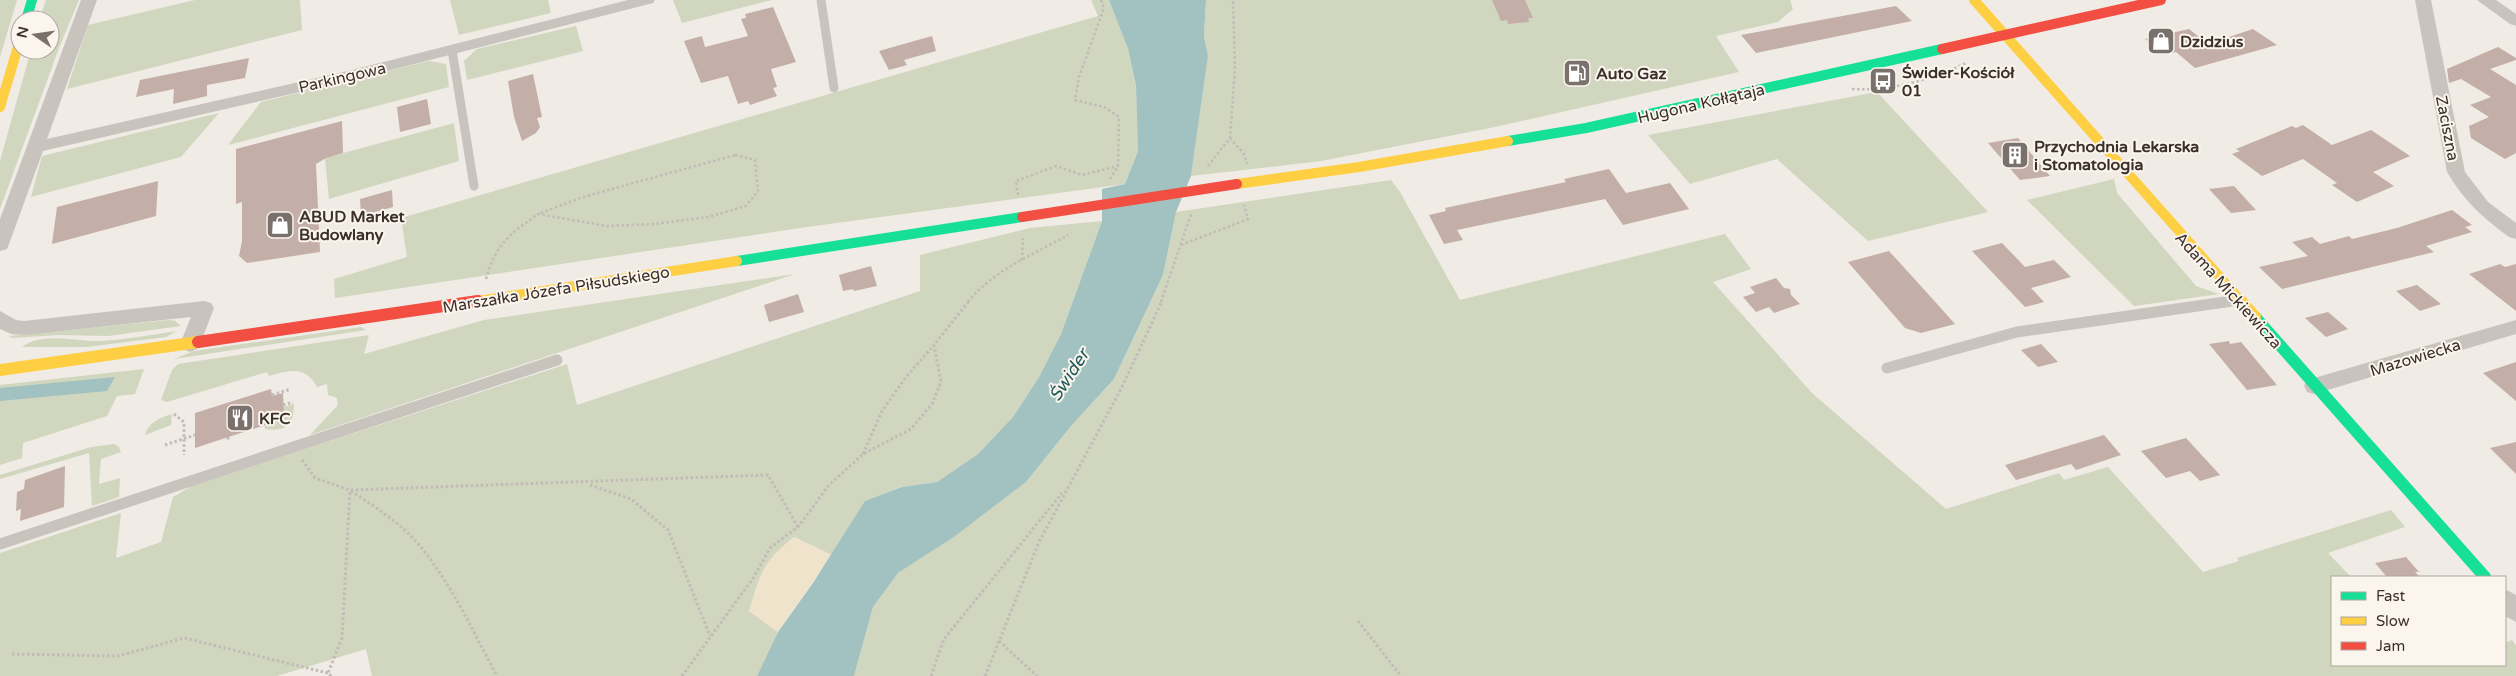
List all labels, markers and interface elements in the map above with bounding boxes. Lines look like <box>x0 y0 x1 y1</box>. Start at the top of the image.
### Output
north arrow <box>10 10 60 60</box>
text: N <box>13 25 32 40</box>
shop icon: Dzidzius <box>2146 26 2176 56</box>
place label: Dzidzius <box>2180 32 2244 52</box>
street label: Parkingowa <box>297 58 388 98</box>
fuel station icon: Auto Gaz <box>1562 58 1592 88</box>
place label: Świder-Kościół 01 <box>1902 63 2015 101</box>
place label: Auto Gaz <box>1596 64 1666 84</box>
bus stop icon: Świder-Kościół 01 <box>1868 66 1898 96</box>
street label: Hugona Kołłątaja <box>1636 80 1767 128</box>
street label: Zaciszna <box>2431 94 2463 163</box>
place label: Przychodnia Lekarska i Stomatologia <box>2034 137 2199 175</box>
building icon: Przychodnia Lekarska i Stomatologia <box>2000 140 2030 170</box>
place label: ABUD Market Budowlany <box>299 207 406 245</box>
shop icon: ABUD Market Budowlany <box>265 210 295 240</box>
street label: Adama Mickiewicza <box>2171 228 2286 353</box>
street label: Marszałka Józefa Piłsudskiego <box>441 262 671 318</box>
street label: Mazowiecka <box>2368 335 2463 381</box>
water label: Świder <box>1044 343 1095 405</box>
restaurant icon: KFC <box>225 403 255 433</box>
place label: KFC <box>259 409 290 429</box>
legend <box>2331 576 2506 666</box>
text: Fast <box>2376 587 2406 605</box>
text: Slow <box>2376 612 2410 630</box>
text: Jam <box>2376 637 2405 655</box>

